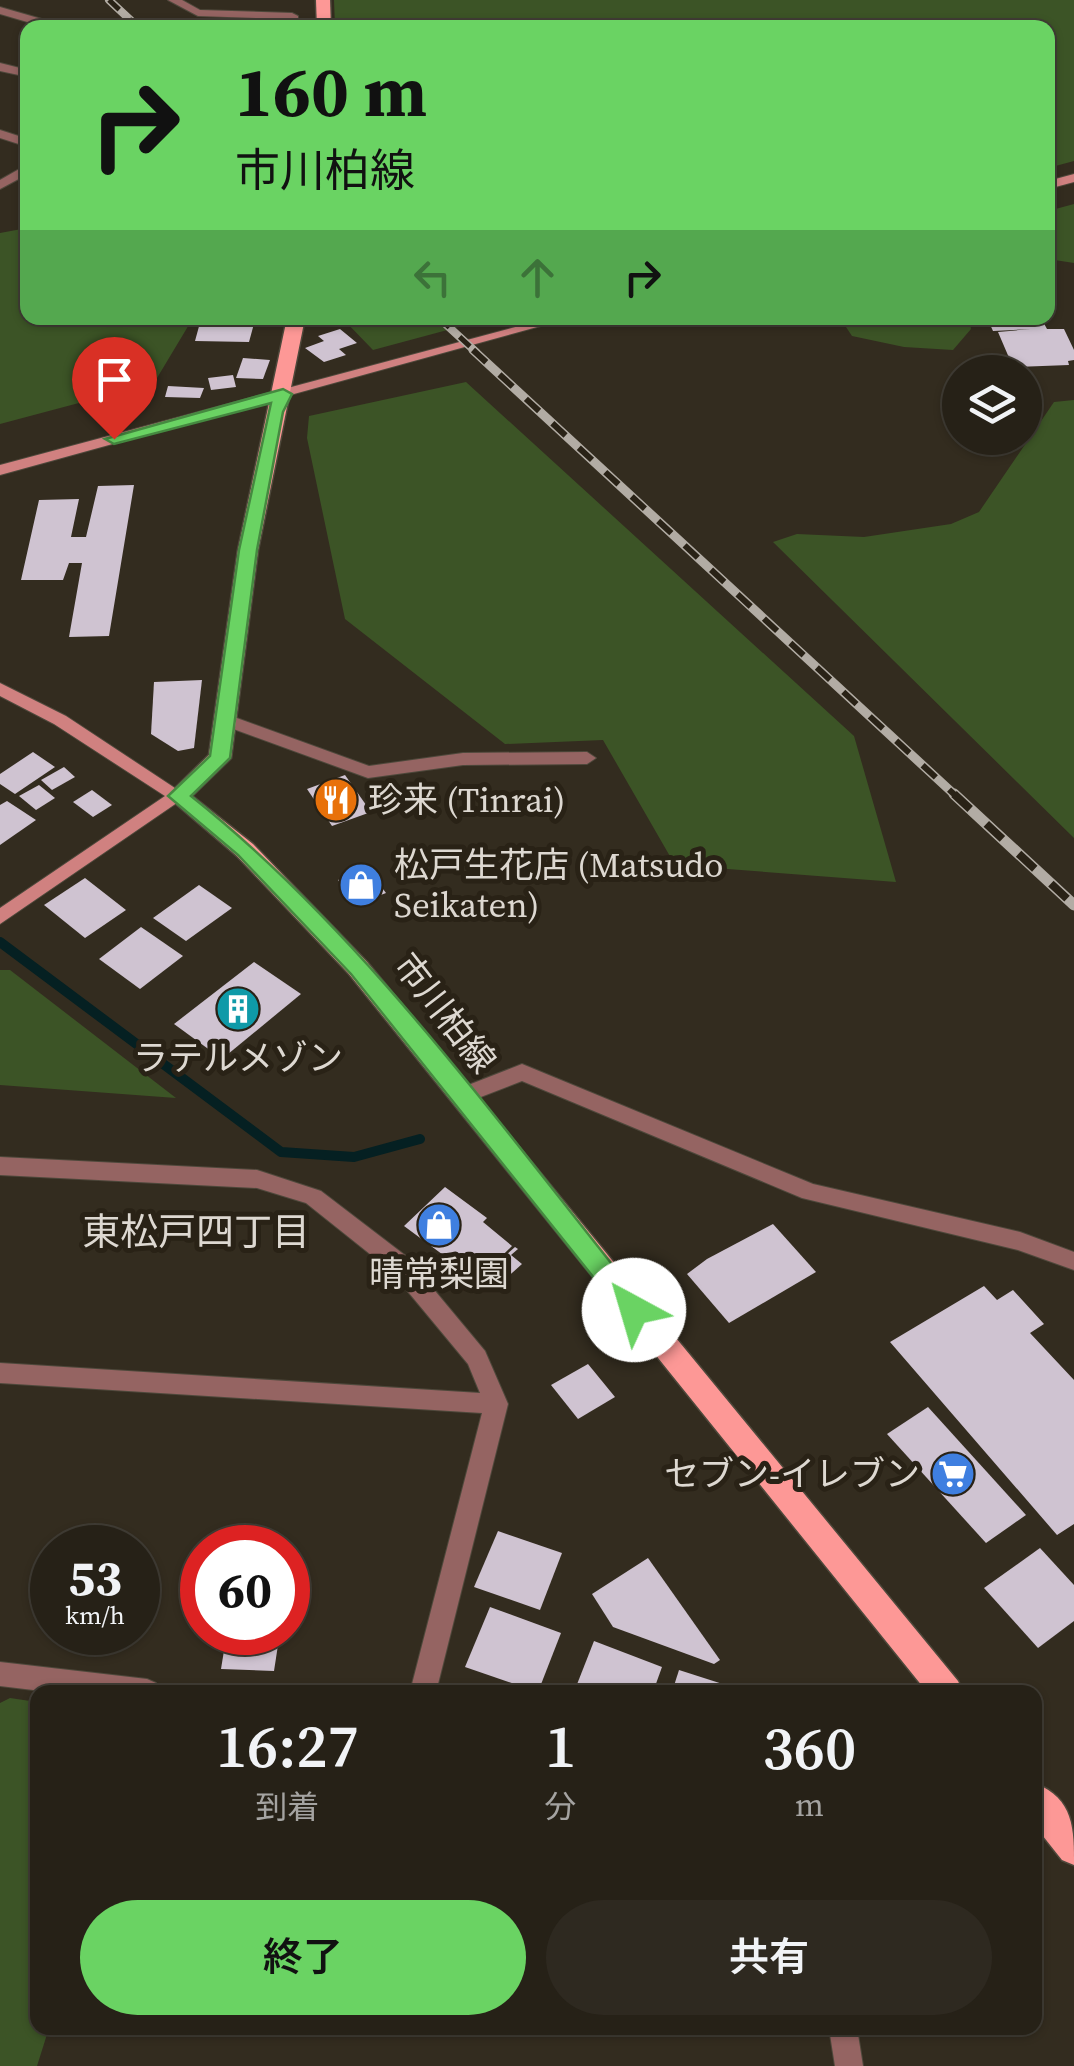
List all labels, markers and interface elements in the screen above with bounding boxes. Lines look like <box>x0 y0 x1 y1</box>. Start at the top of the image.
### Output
text: 160 m <box>235 43 427 139</box>
icon: right <box>70 60 200 190</box>
text: 市川柏線 <box>235 139 415 201</box>
icon: left <box>405 250 460 305</box>
icon: ahead <box>510 250 565 305</box>
icon: right <box>615 250 670 305</box>
pin <box>72 337 157 440</box>
icon: arrive <box>87 352 142 407</box>
map controls <box>942 355 1042 455</box>
button: layers <box>942 355 1042 455</box>
place label: 珍来 (Tinrai) <box>368 776 565 824</box>
restaurant icon: 珍来 (Tinrai) <box>313 777 359 823</box>
place label: 松戸生花店 (Matsudo Seikaten) <box>394 841 723 929</box>
shop icon: 松戸生花店 (Matsudo Seikaten) <box>338 862 384 908</box>
street label: 市川柏線 <box>383 943 507 1083</box>
building icon: ラテルメゾン <box>215 986 261 1032</box>
place label: ラテルメゾン <box>133 1034 343 1082</box>
shop icon: 晴常梨園 <box>416 1202 462 1248</box>
district label: 東松戸四丁目 <box>82 1206 310 1258</box>
place label: 晴常梨園 <box>369 1250 509 1298</box>
position arrow <box>582 1258 686 1362</box>
place label: セブン-イレブン <box>664 1450 920 1498</box>
supermarket icon: セブン-イレブン <box>930 1451 976 1497</box>
speed limit sign: 60 <box>180 1525 310 1655</box>
text: 53 <box>68 1543 122 1612</box>
text: km/h <box>65 1598 125 1632</box>
text: 16:27 <box>216 1705 359 1787</box>
text: 1 <box>545 1705 576 1787</box>
text: 360 <box>763 1707 856 1789</box>
text: m <box>795 1783 824 1827</box>
text: 到着 <box>255 1785 319 1829</box>
text: 分 <box>545 1785 577 1829</box>
button: 終了 <box>80 1900 526 2015</box>
button: 共有 <box>546 1900 992 2015</box>

